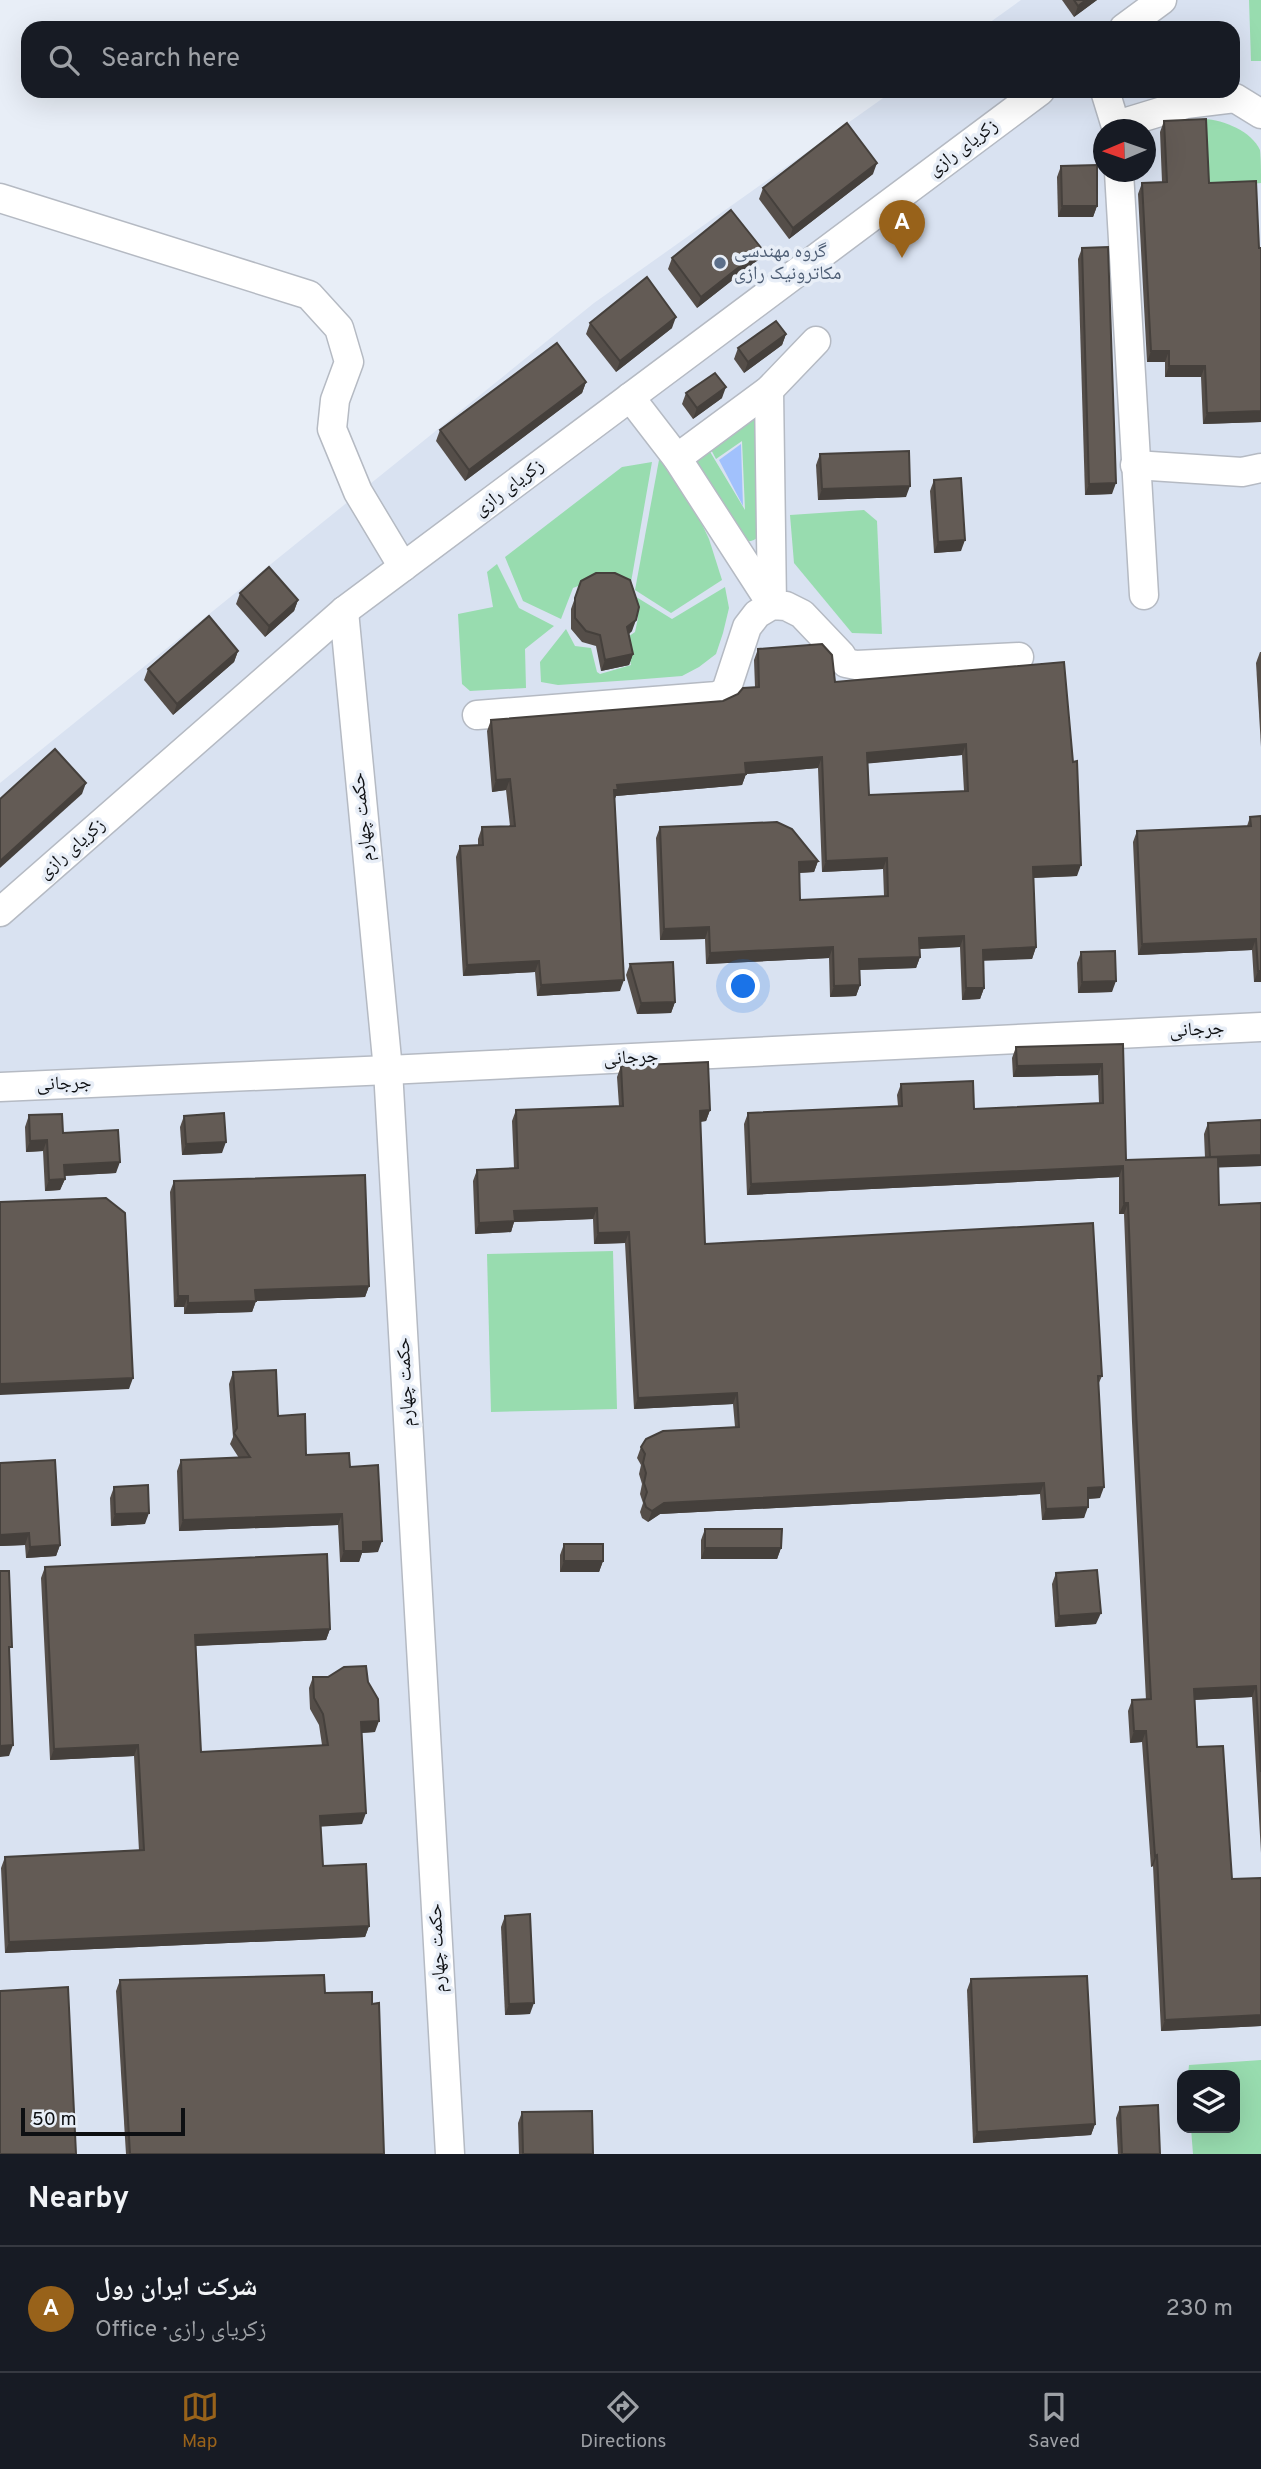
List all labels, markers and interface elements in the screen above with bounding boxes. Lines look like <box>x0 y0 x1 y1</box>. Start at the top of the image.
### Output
search box <box>21 21 1240 98</box>
icon: search <box>45 41 83 79</box>
text: Search here <box>101 43 240 76</box>
street label: زکریای رازی <box>923 114 1003 182</box>
north arrow <box>1093 119 1156 182</box>
pin: A <box>879 200 925 258</box>
place label: گروه مهندسی مکاترونیک رازی <box>734 240 841 286</box>
marker: گروه مهندسی مکاترونیک رازی <box>712 255 728 271</box>
street label: زکریای رازی <box>469 454 549 522</box>
street label: حکمت چهارم <box>346 771 380 863</box>
street label: زکریای رازی <box>33 813 111 885</box>
your location <box>726 969 760 1003</box>
street label: جرجانی <box>1169 1017 1225 1043</box>
street label: جرجانی <box>603 1045 659 1071</box>
street label: جرجانی <box>36 1071 92 1097</box>
street label: حکمت چهارم <box>392 1337 420 1427</box>
street label: حکمت چهارم <box>424 1903 452 1993</box>
map controls <box>1177 2070 1240 2133</box>
button: layers <box>1177 2070 1240 2133</box>
scale bar <box>21 2105 186 2137</box>
text: 50 m <box>32 2108 77 2132</box>
text: Nearby <box>28 2181 129 2218</box>
text: شرکت ایران رول <box>95 2272 258 2305</box>
text: A <box>43 2295 59 2324</box>
text: 230 m <box>1166 2295 1233 2324</box>
text: Office · زکریای رازی <box>95 2316 267 2345</box>
tab: Map <box>181 2388 219 2454</box>
tab: Directions <box>580 2388 667 2454</box>
tab: Saved <box>1028 2388 1080 2454</box>

